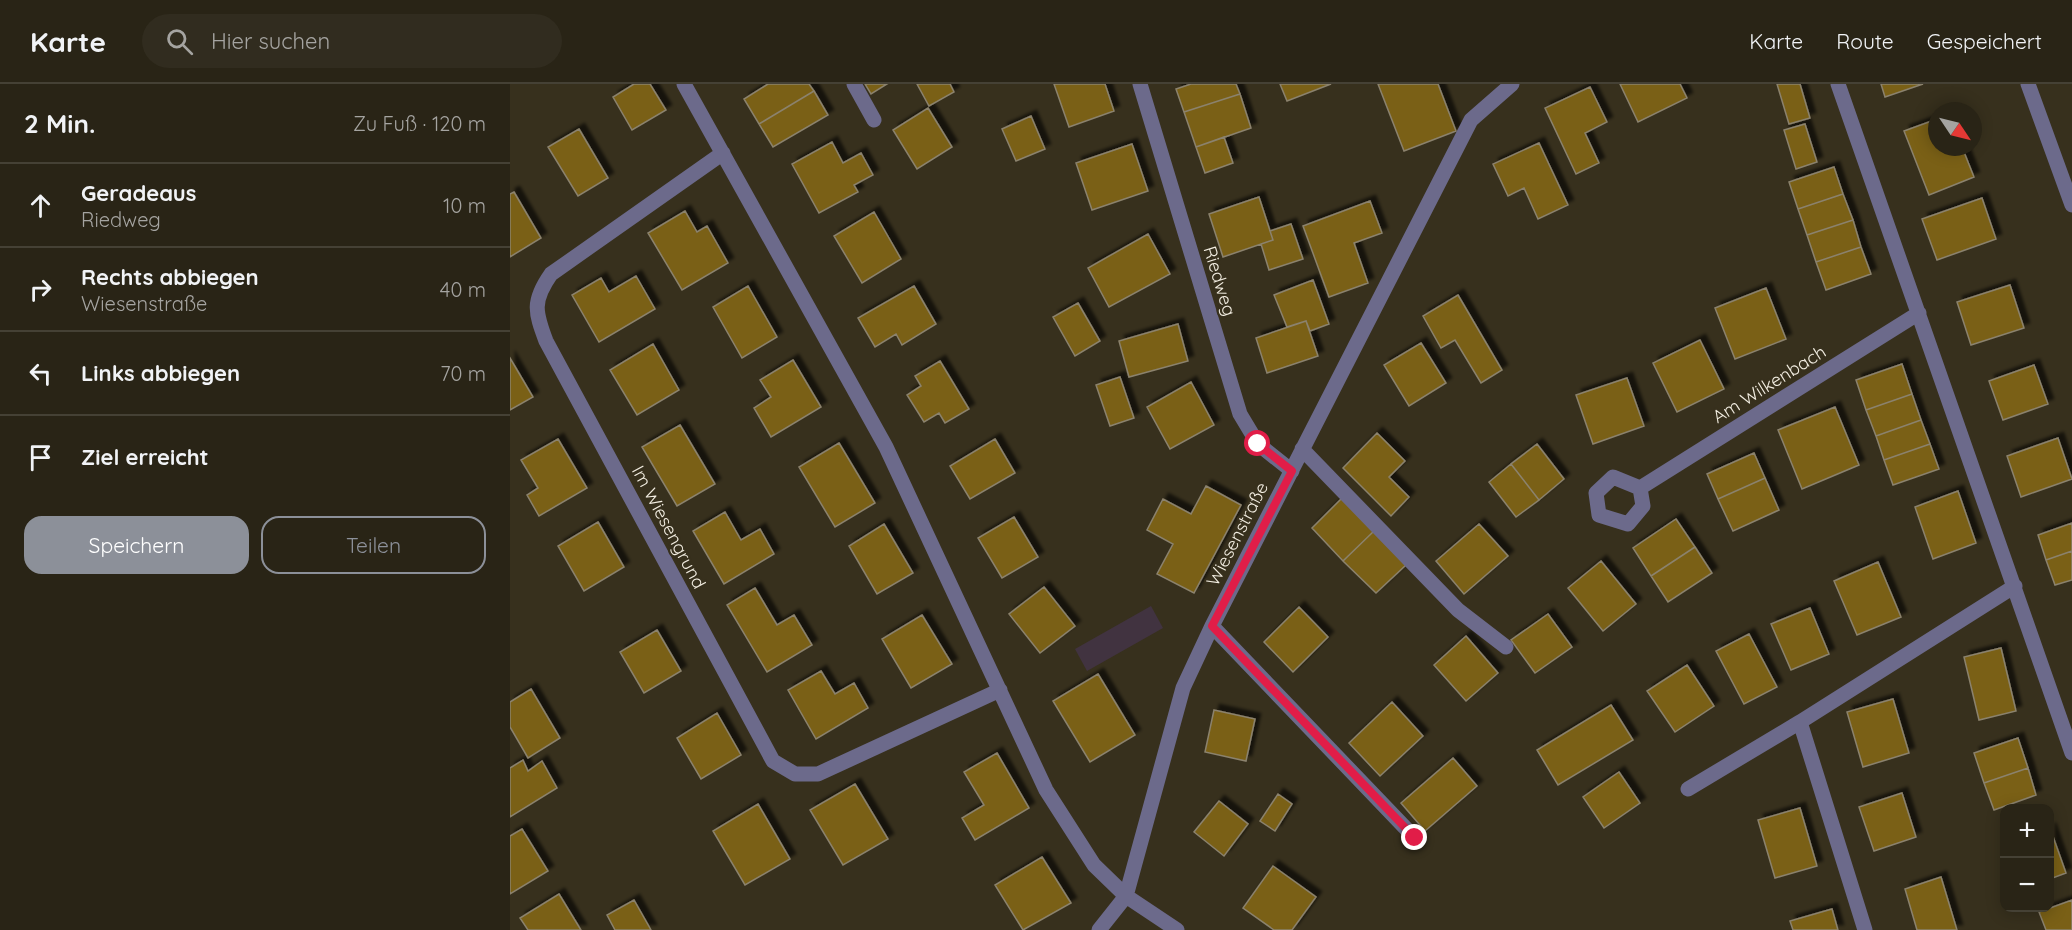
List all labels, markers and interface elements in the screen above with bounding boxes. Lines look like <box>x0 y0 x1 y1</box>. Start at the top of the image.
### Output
search box <box>142 14 562 68</box>
text: Karte <box>30 24 106 59</box>
icon: search <box>163 25 196 58</box>
text: Hier suchen <box>211 27 330 55</box>
text: Karte <box>1749 28 1803 54</box>
text: Route <box>1836 28 1894 54</box>
text: Gespeichert <box>1927 28 2042 54</box>
north arrow <box>1928 102 1982 156</box>
text: 2 Min. <box>24 107 95 140</box>
text: Zu Fuß · 120 m <box>353 111 486 136</box>
text: Geradeaus <box>81 179 196 207</box>
icon: ahead <box>24 189 57 222</box>
text: 10 m <box>443 193 486 218</box>
text: Riedweg <box>81 207 161 232</box>
street label: Riedweg <box>1198 243 1242 319</box>
text: Rechts abbiegen <box>81 263 259 291</box>
icon: right <box>24 273 57 306</box>
text: 40 m <box>440 277 486 302</box>
text: Wiesenstraße <box>81 291 207 316</box>
street label: Am Wilkenbach <box>1708 340 1830 428</box>
icon: left <box>24 357 57 390</box>
text: Links abbiegen <box>81 359 240 387</box>
text: 70 m <box>440 361 486 386</box>
route start <box>1244 430 1270 456</box>
icon: arrive <box>24 441 57 474</box>
text: Ziel erreicht <box>81 443 209 471</box>
street label: Im Wiesengrund <box>627 462 711 592</box>
street label: Wiesenstraße <box>1201 478 1273 590</box>
button: Speichern <box>24 516 249 574</box>
button: Teilen <box>261 516 486 574</box>
map controls <box>2000 804 2054 912</box>
button: + <box>2000 804 2054 858</box>
route end <box>1401 824 1427 850</box>
button: − <box>2000 858 2054 912</box>

